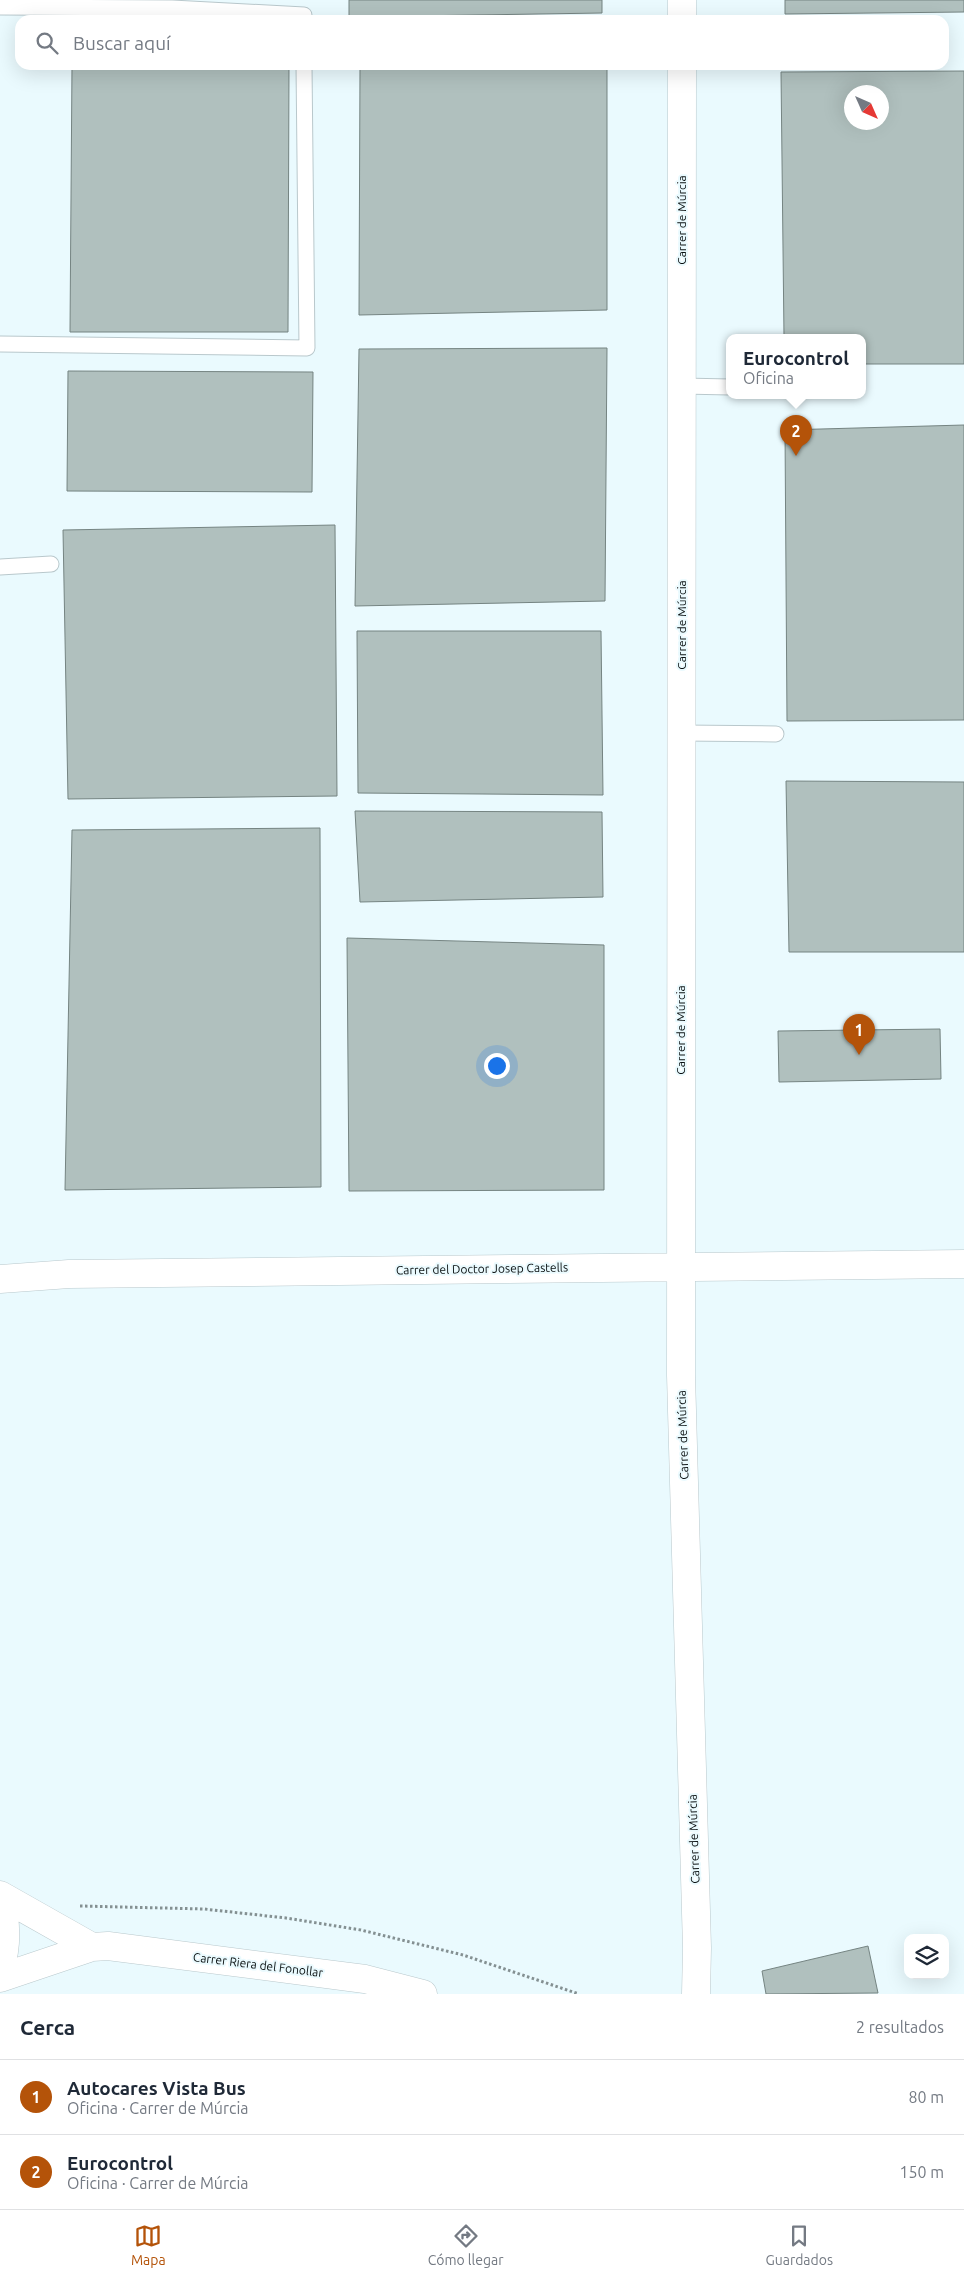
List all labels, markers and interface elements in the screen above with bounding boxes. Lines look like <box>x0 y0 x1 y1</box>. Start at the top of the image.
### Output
search box <box>15 15 949 70</box>
icon: search <box>33 29 61 57</box>
text: Buscar aquí <box>73 32 171 54</box>
north arrow <box>844 85 889 130</box>
street label: Carrer de Múrcia <box>675 175 688 265</box>
popup <box>726 334 866 399</box>
text: Eurocontrol <box>743 347 849 369</box>
text: Oficina <box>743 369 794 387</box>
pin: 2 <box>780 415 812 456</box>
street label: Carrer de Múrcia <box>675 580 688 670</box>
street label: Carrer de Múrcia <box>674 985 687 1075</box>
pin: 1 <box>843 1014 875 1055</box>
your location <box>484 1053 510 1079</box>
street label: Carrer del Doctor Josep Castells <box>396 1260 568 1277</box>
street label: Carrer de Múrcia <box>674 1390 691 1480</box>
street label: Carrer de Múrcia <box>685 1794 702 1884</box>
map controls <box>904 1934 949 1979</box>
button: layers <box>904 1934 949 1979</box>
street label: Carrer Riera del Fonollar <box>192 1950 324 1979</box>
text: Cerca <box>20 2015 75 2039</box>
text: 2 resultados <box>856 2018 944 2036</box>
text: Autocares Vista Bus <box>67 2077 246 2099</box>
text: 1 <box>31 2088 41 2106</box>
text: 80 m <box>908 2088 944 2106</box>
text: Oficina · Carrer de Múrcia <box>67 2099 249 2117</box>
text: Eurocontrol <box>67 2152 173 2174</box>
text: 2 <box>31 2163 41 2181</box>
text: 150 m <box>899 2163 944 2181</box>
text: Oficina · Carrer de Múrcia <box>67 2174 249 2192</box>
tab: Mapa <box>131 2222 166 2268</box>
tab: Cómo llegar <box>428 2222 503 2268</box>
tab: Guardados <box>765 2222 833 2268</box>

